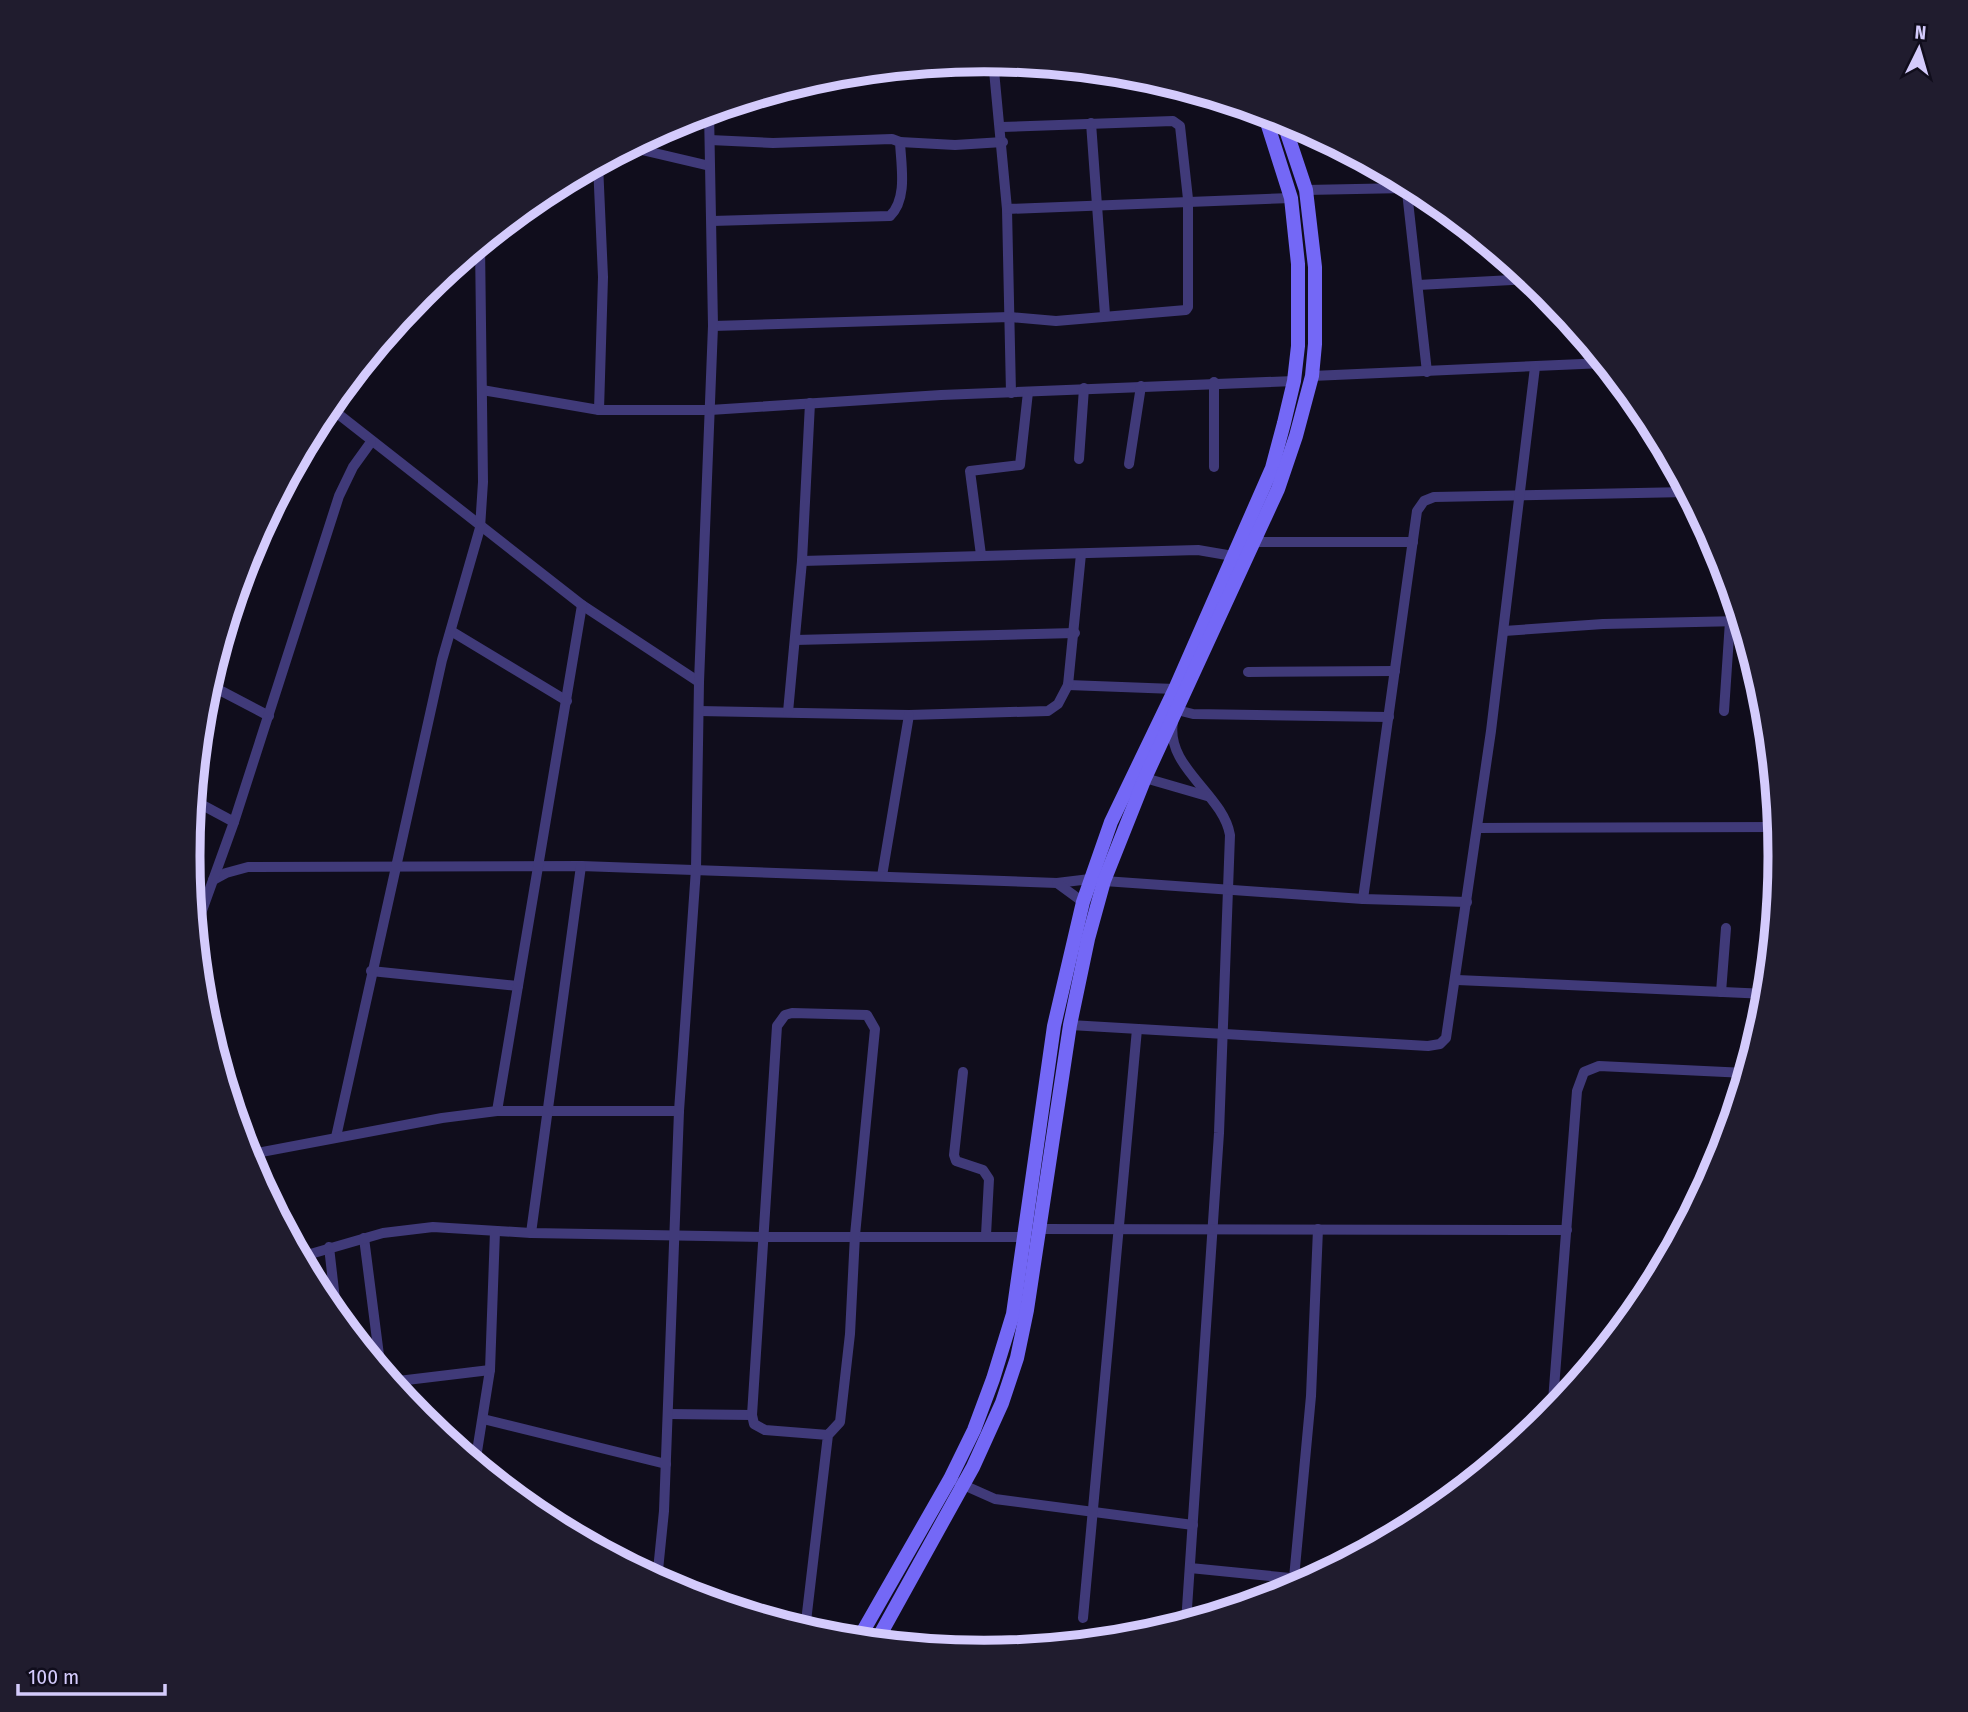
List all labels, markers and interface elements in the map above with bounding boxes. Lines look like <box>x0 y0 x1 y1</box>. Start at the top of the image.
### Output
north arrow <box>1884 14 1954 84</box>
text: N <box>1914 21 1927 45</box>
scale bar <box>18 1652 164 1696</box>
text: 100 m <box>28 1664 79 1690</box>

